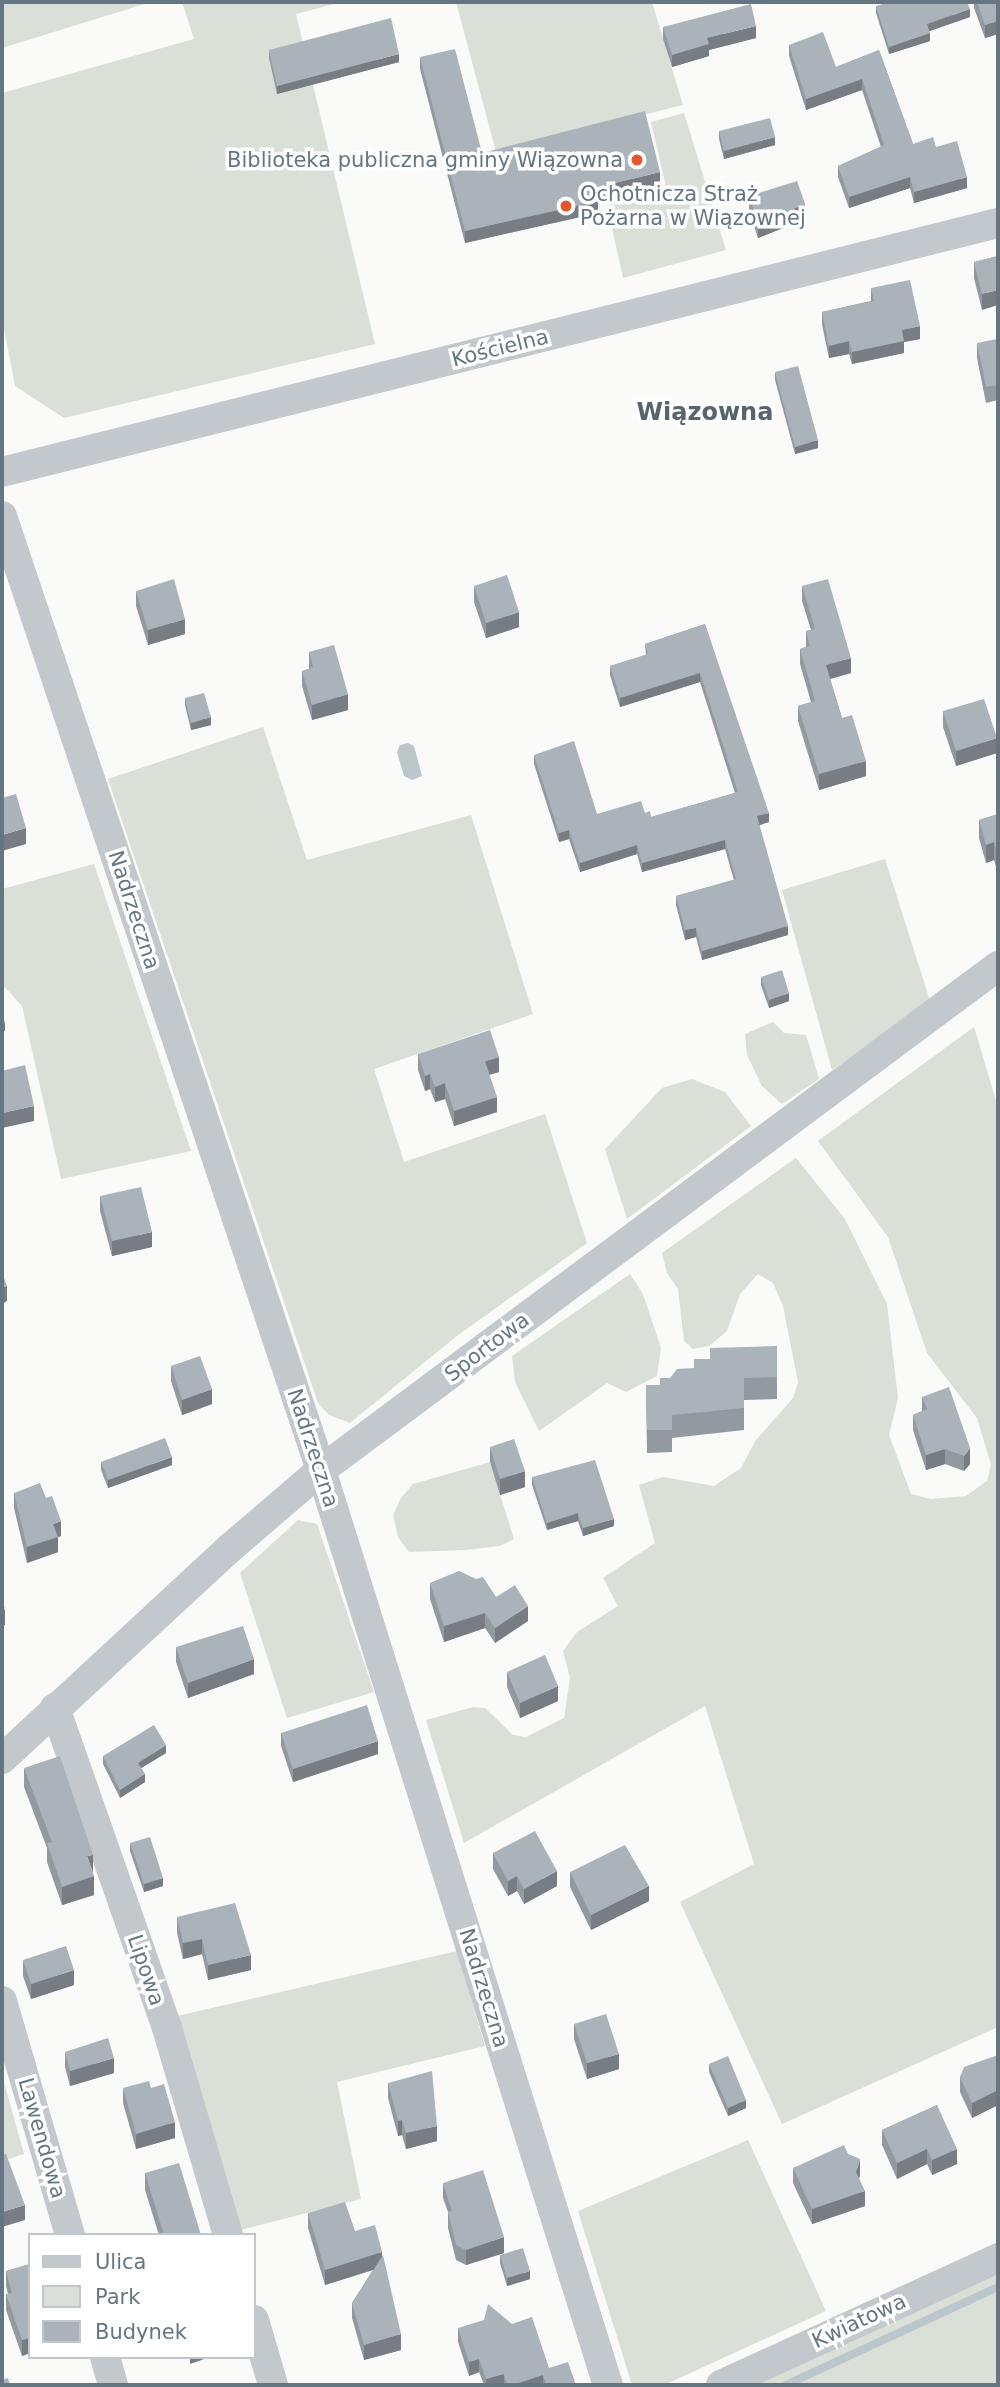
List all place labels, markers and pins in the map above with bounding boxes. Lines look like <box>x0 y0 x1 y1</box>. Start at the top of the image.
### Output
place label: Biblioteka publiczna gminy Wiązowna <box>227 147 623 173</box>
marker: Biblioteka publiczna gminy Wiązowna <box>629 152 645 168</box>
place label: Ochotnicza Straż Pożarna w Wiązownej <box>580 181 806 231</box>
marker: Ochotnicza Straż Pożarna w Wiązownej <box>558 198 574 214</box>

